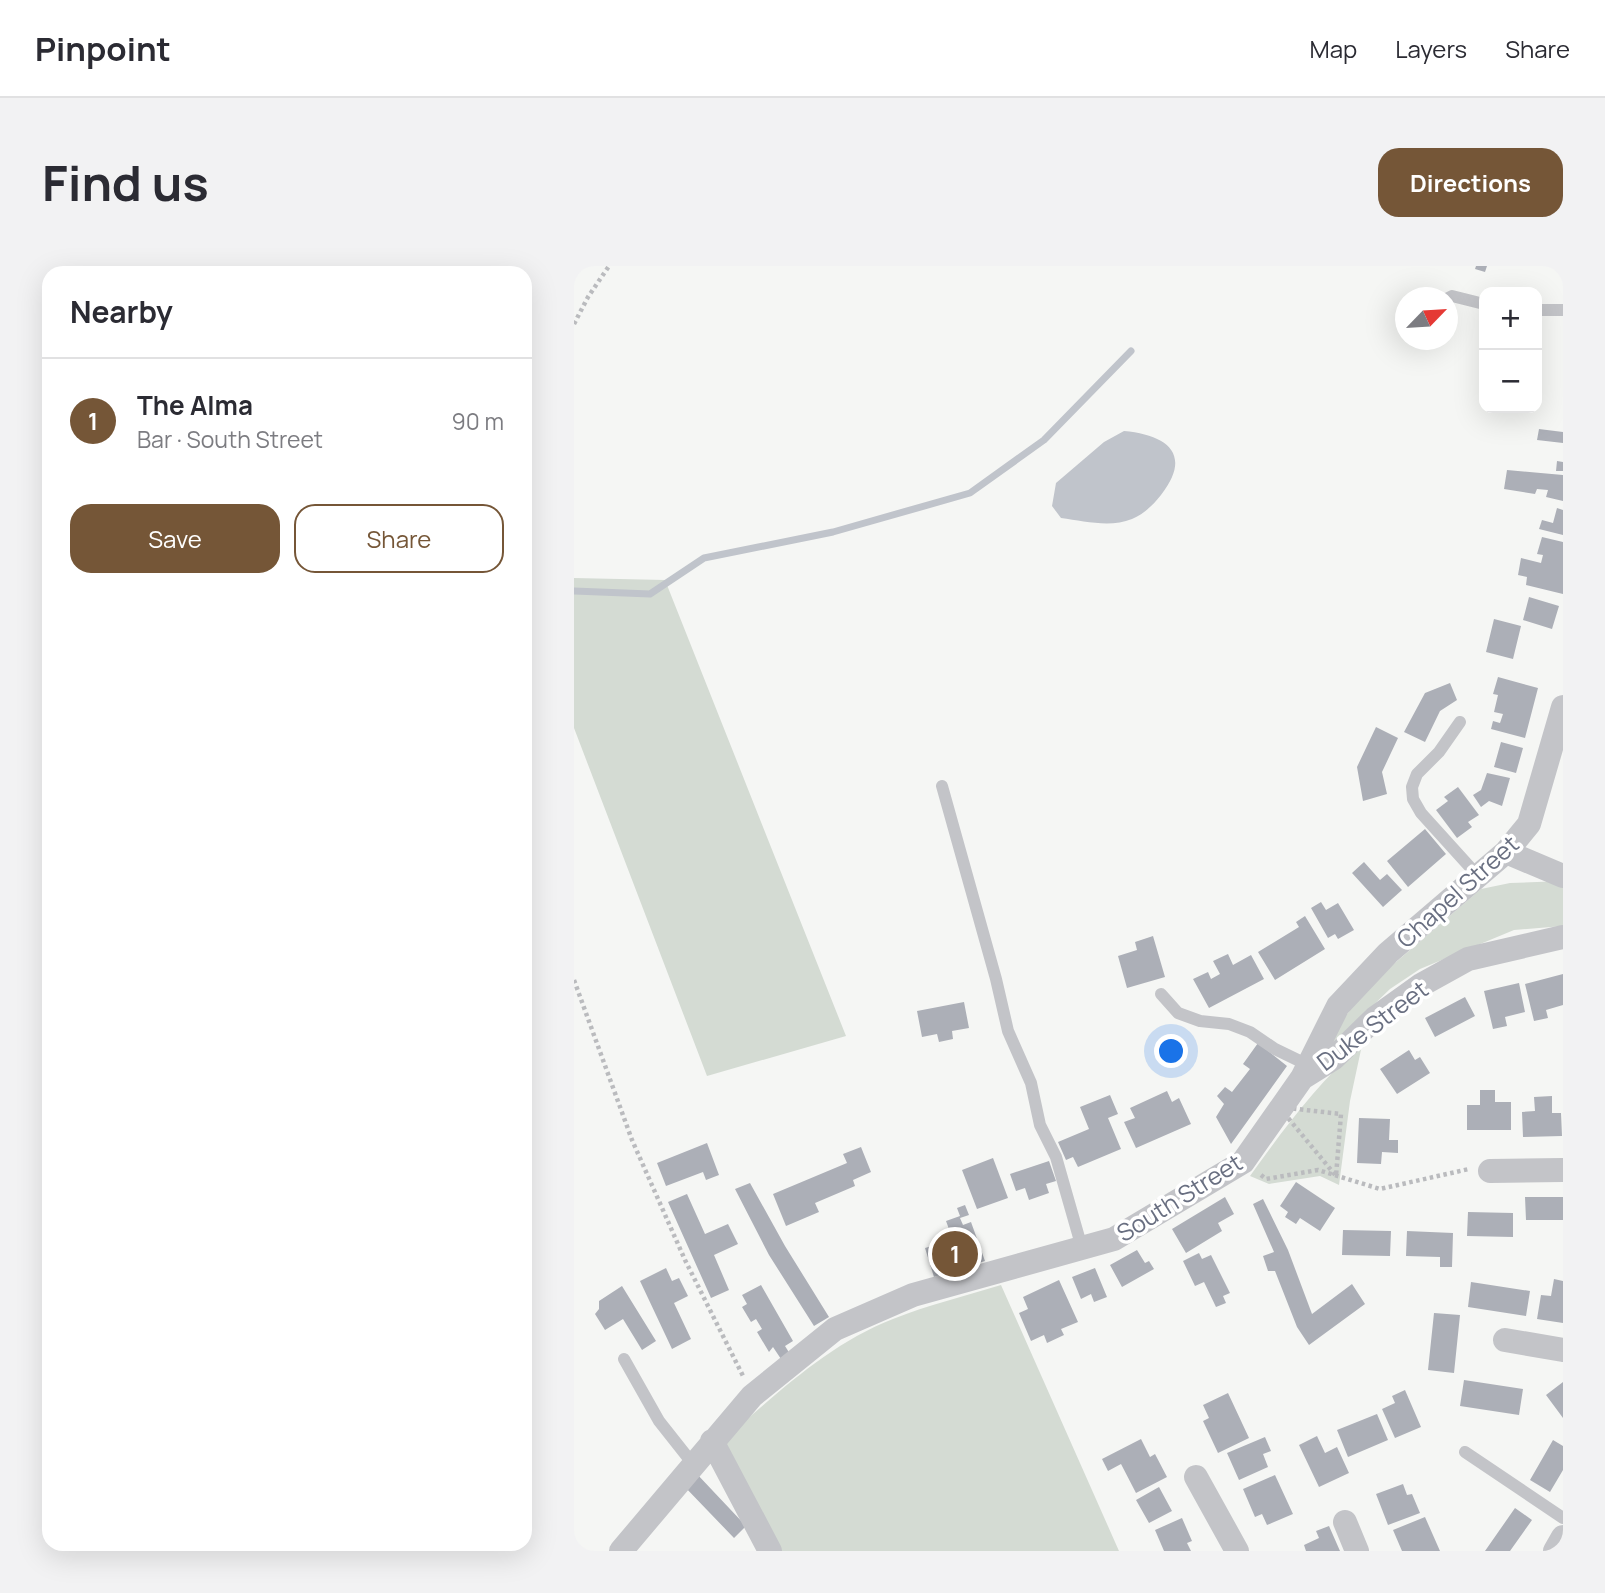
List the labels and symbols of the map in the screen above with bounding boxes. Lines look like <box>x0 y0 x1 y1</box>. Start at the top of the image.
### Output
north arrow <box>1395 287 1458 350</box>
street label: Chapel Street <box>1389 827 1525 955</box>
street label: Duke Street <box>1310 972 1434 1078</box>
your location <box>1154 1034 1188 1068</box>
street label: South Street <box>1110 1145 1248 1249</box>
pin: 1 <box>932 1228 978 1280</box>

